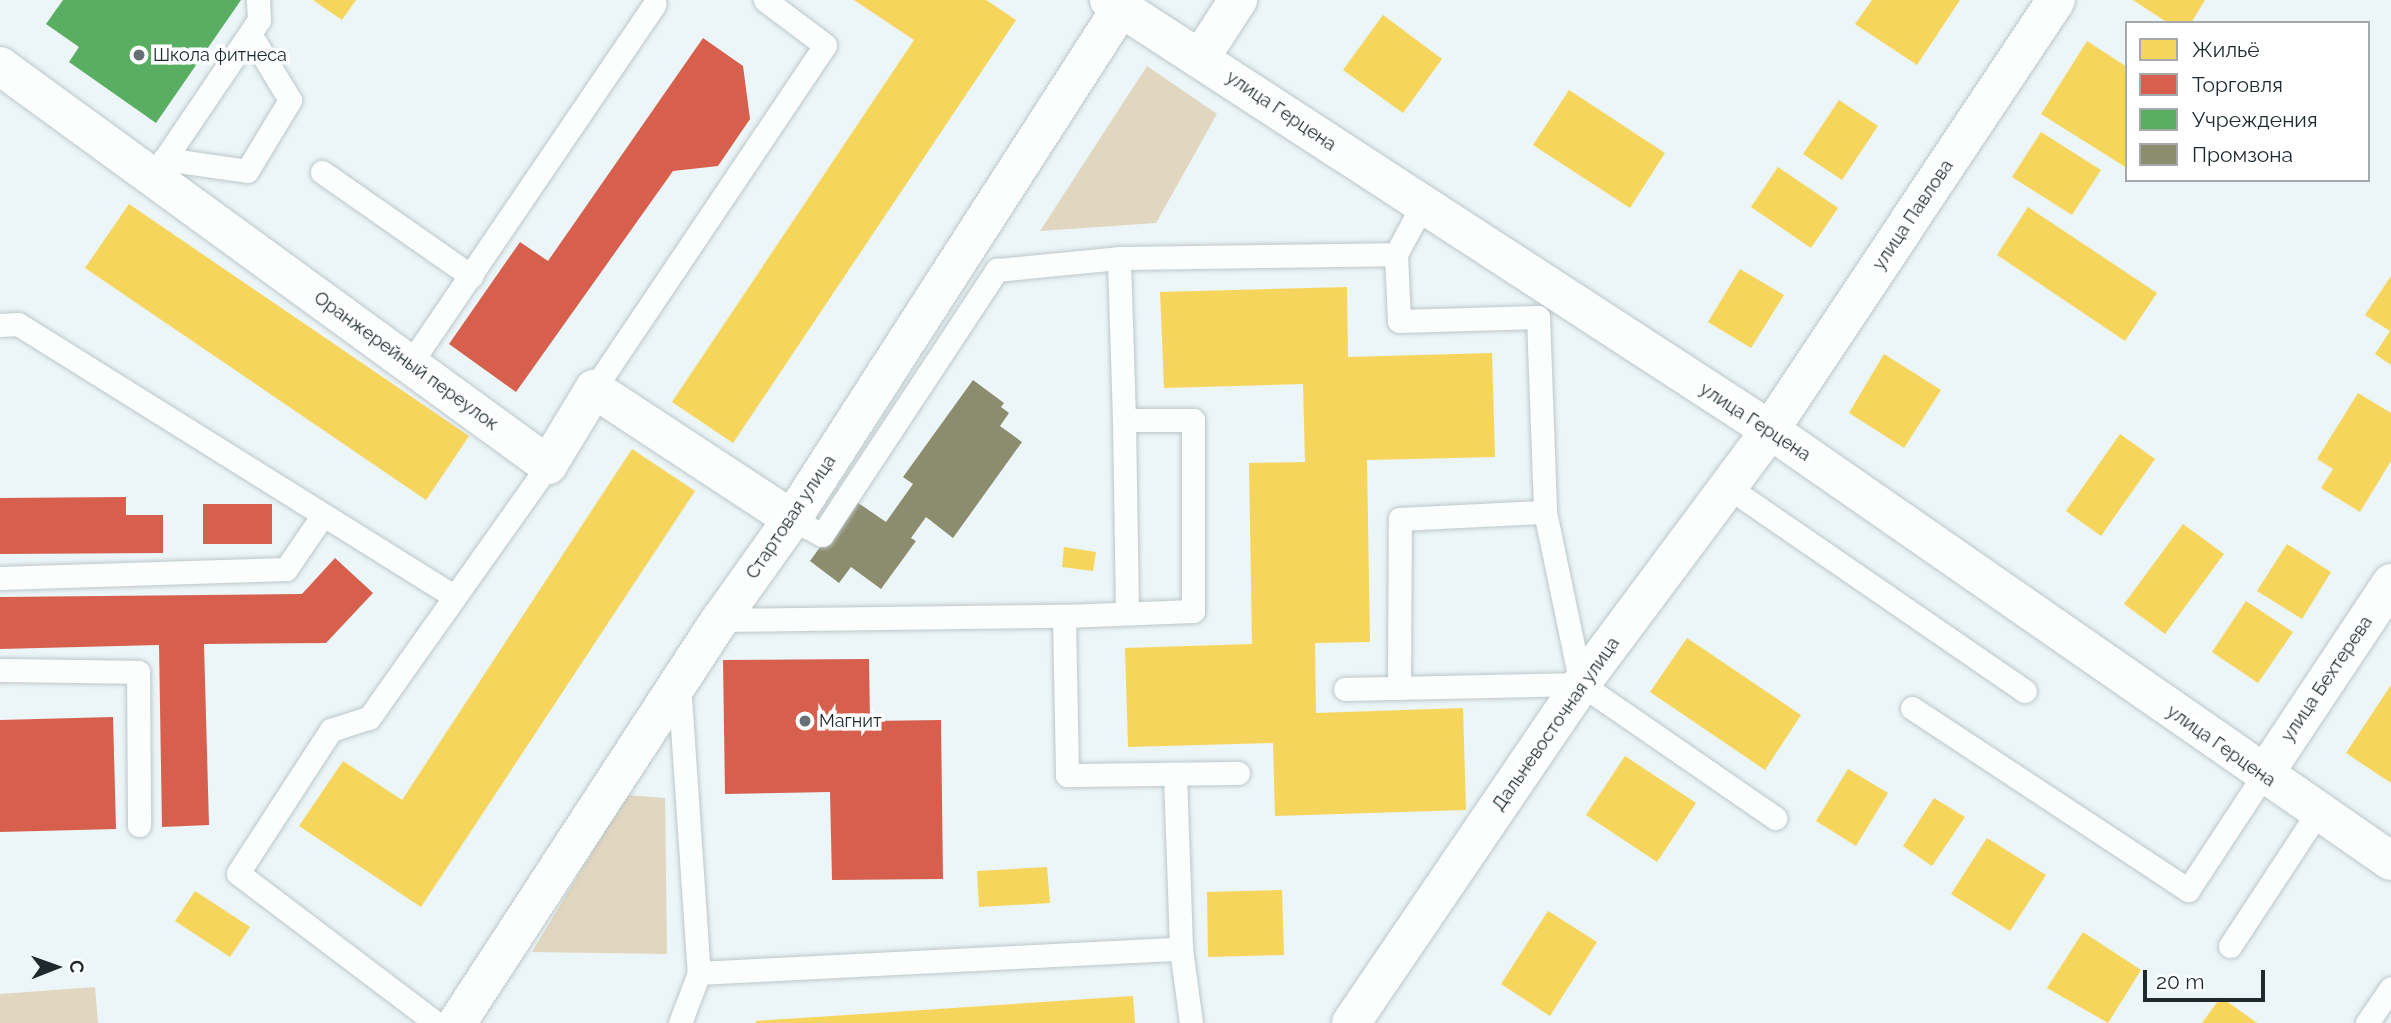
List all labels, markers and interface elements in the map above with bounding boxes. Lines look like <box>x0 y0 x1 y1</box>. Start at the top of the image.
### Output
legend <box>2125 21 2370 182</box>
text: Жильё <box>2192 37 2260 62</box>
place label: Школа фитнеса <box>153 44 287 66</box>
marker: Школа фитнеса <box>131 47 147 63</box>
street label: улица Герцена <box>1222 66 1340 156</box>
text: Торговля <box>2192 72 2283 97</box>
text: Учреждения <box>2192 107 2318 132</box>
text: Промзона <box>2192 142 2293 167</box>
street label: улица Павлова <box>1868 156 1958 274</box>
street label: Оранжерейный переулок <box>310 287 502 435</box>
street label: улица Герцена <box>1696 378 1814 466</box>
street label: Стартовая улица <box>741 451 841 583</box>
street label: улица Бехтерева <box>2277 612 2377 746</box>
street label: Дальневосточная улица <box>1488 633 1624 815</box>
street label: улица Герцена <box>2162 701 2280 791</box>
place label: Магнит <box>819 710 882 732</box>
marker: Магнит <box>797 713 813 729</box>
north arrow <box>21 932 91 1002</box>
scale bar <box>2146 956 2268 1000</box>
text: С <box>66 960 88 973</box>
text: 20 m <box>2156 969 2204 994</box>

